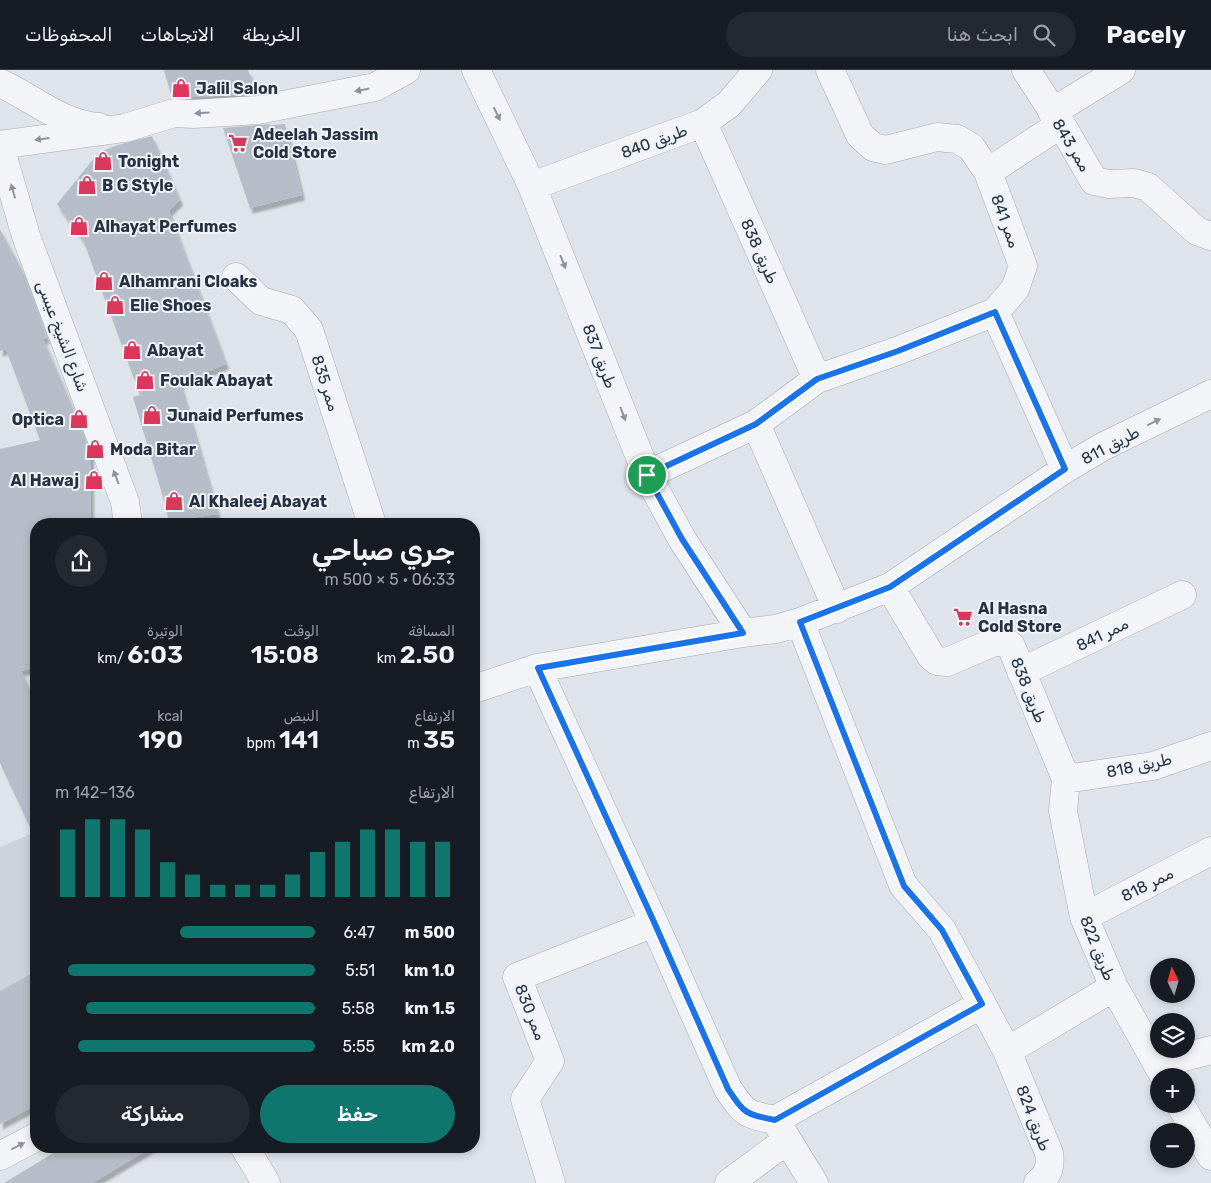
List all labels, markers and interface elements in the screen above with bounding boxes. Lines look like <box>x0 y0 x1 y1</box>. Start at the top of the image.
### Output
search box <box>726 12 1076 57</box>
icon: search <box>1030 21 1058 49</box>
text: Pacely <box>1106 21 1186 49</box>
text: ابحث هنا <box>947 23 1018 46</box>
text: المحفوظات <box>25 24 112 46</box>
text: الاتجاهات <box>140 24 214 46</box>
text: الخريطة <box>242 24 301 46</box>
shop icon: Jalil Salon <box>170 77 192 99</box>
place label: Jalil Salon <box>196 79 278 98</box>
one-way arrow <box>354 86 370 94</box>
one-way arrow <box>493 107 501 121</box>
one-way arrow <box>193 110 209 118</box>
street label: ممر 843 <box>1048 115 1095 176</box>
street label: طريق 840 <box>618 121 690 163</box>
place label: Adeelah Jassim Cold Store <box>253 125 378 162</box>
supermarket icon: Adeelah Jassim Cold Store <box>227 132 249 154</box>
one-way arrow <box>34 135 50 143</box>
shop icon: Tonight <box>92 150 114 172</box>
place label: Tonight <box>118 152 180 171</box>
shop icon: B G Style <box>76 174 98 196</box>
place label: B G Style <box>102 176 173 195</box>
one-way arrow <box>8 184 16 199</box>
street label: ممر 841 <box>986 192 1024 251</box>
shop icon: Alhayat Perfumes <box>68 215 90 237</box>
street label: طريق 838 <box>736 216 782 287</box>
place label: Alhayat Perfumes <box>94 217 237 236</box>
one-way arrow <box>560 255 567 270</box>
shop icon: Alhamrani Cloaks <box>93 270 115 292</box>
place label: Alhamrani Cloaks <box>119 272 258 291</box>
street label: شارع الشيخ عيسى <box>31 278 92 395</box>
shop icon: Elie Shoes <box>104 294 126 316</box>
place label: Elie Shoes <box>130 296 212 315</box>
street label: طريق 837 <box>578 321 620 391</box>
shop icon: Abayat <box>121 339 143 361</box>
place label: Abayat <box>147 341 204 360</box>
street label: ممر 835 <box>307 353 344 414</box>
shop icon: Foulak Abayat <box>134 369 156 391</box>
place label: Foulak Abayat <box>160 371 273 390</box>
shop icon: Junaid Perfumes <box>141 404 163 426</box>
place label: Junaid Perfumes <box>167 406 304 425</box>
one-way arrow <box>619 406 627 421</box>
shop icon: Optica <box>68 408 90 430</box>
place label: Optica <box>12 410 64 429</box>
one-way arrow <box>1147 418 1161 426</box>
street label: طريق 811 <box>1078 422 1143 470</box>
shop icon: Moda Bitar <box>84 438 106 460</box>
place label: Moda Bitar <box>110 440 197 459</box>
pin <box>626 454 668 496</box>
icon: arrive <box>633 461 661 489</box>
shop icon: Al Hawaj <box>83 469 105 491</box>
one-way arrow <box>112 469 120 484</box>
place label: Al Hawaj <box>10 471 79 490</box>
shop icon: Al Khaleej Abayat <box>163 490 185 512</box>
place label: Al Khaleej Abayat <box>189 492 328 511</box>
text: جري صباحي <box>312 534 455 567</box>
button: share <box>55 535 107 587</box>
text: 06:33 · 5 × 500 m <box>324 570 455 589</box>
place label: Al Hasna Cold Store <box>978 599 1062 636</box>
supermarket icon: Al Hasna Cold Store <box>952 606 974 628</box>
street label: ممر 841 <box>1073 614 1132 656</box>
text: الوتيرة <box>147 623 183 640</box>
text: الوقت <box>284 623 319 640</box>
text: المسافة <box>408 623 455 640</box>
text: 6:03 <box>127 640 183 669</box>
text: 15:08 <box>251 640 319 669</box>
text: 2.50 <box>400 640 455 669</box>
text: /km <box>97 650 127 667</box>
text: km <box>377 650 400 667</box>
street label: طريق 838 <box>1006 655 1050 726</box>
text: kcal <box>157 708 183 725</box>
text: النبض <box>284 708 319 725</box>
text: الارتفاع <box>415 708 455 725</box>
text: 190 <box>139 725 183 754</box>
text: 141 <box>279 725 319 754</box>
text: 35 <box>423 725 455 754</box>
text: bpm <box>246 735 279 752</box>
text: m <box>407 735 423 752</box>
street label: طريق 818 <box>1105 749 1174 783</box>
text: 136–142 m <box>55 783 135 802</box>
text: الارتفاع <box>409 783 455 802</box>
street label: ممر 818 <box>1118 863 1177 906</box>
street label: طريق 822 <box>1075 913 1119 984</box>
text: 6:47 <box>343 923 375 942</box>
text: 500 m <box>405 923 455 942</box>
north arrow <box>1150 958 1195 1002</box>
map controls <box>1150 958 1195 1168</box>
text: 5:51 <box>345 961 375 980</box>
text: 1.0 km <box>404 961 455 980</box>
street label: ممر 830 <box>510 981 550 1043</box>
text: 5:58 <box>342 999 375 1018</box>
text: 1.5 km <box>405 999 455 1018</box>
button: layers <box>1150 1013 1195 1058</box>
text: 5:55 <box>342 1037 375 1056</box>
text: 2.0 km <box>402 1037 455 1056</box>
button: + <box>1150 1068 1195 1113</box>
street label: طريق 824 <box>1011 1083 1055 1154</box>
button: مشاركة <box>55 1085 250 1143</box>
button: حفظ <box>260 1085 455 1143</box>
button: − <box>1150 1123 1195 1168</box>
one-way arrow <box>11 1142 25 1150</box>

